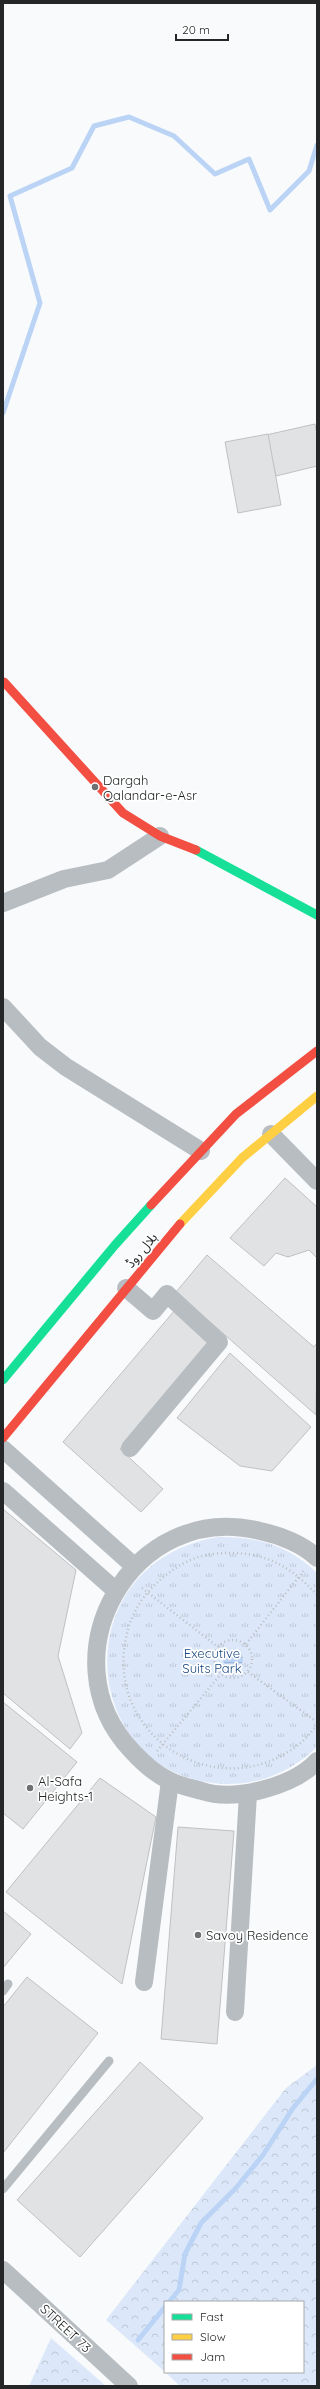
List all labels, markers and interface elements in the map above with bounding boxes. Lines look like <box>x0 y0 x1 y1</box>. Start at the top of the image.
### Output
scale bar <box>176 16 228 42</box>
text: 20 m <box>182 22 210 37</box>
place label: Dargah Qalandar-e-Asr <box>103 772 197 803</box>
marker: Dargah Qalandar-e-Asr <box>90 782 100 792</box>
street label: ہلال روڈ <box>122 1229 161 1271</box>
park label: Executive Suits Park <box>182 1645 242 1676</box>
place label: Al-Safa Heights-1 <box>38 1773 93 1804</box>
marker: Al-Safa Heights-1 <box>25 1783 35 1793</box>
place label: Savoy Residence <box>206 1927 308 1943</box>
marker: Savoy Residence <box>193 1930 203 1940</box>
street label: STREET 73 <box>37 2300 95 2356</box>
legend <box>164 2301 304 2373</box>
text: Fast <box>200 2309 224 2324</box>
text: Slow <box>200 2329 226 2344</box>
text: Jam <box>200 2349 225 2364</box>

